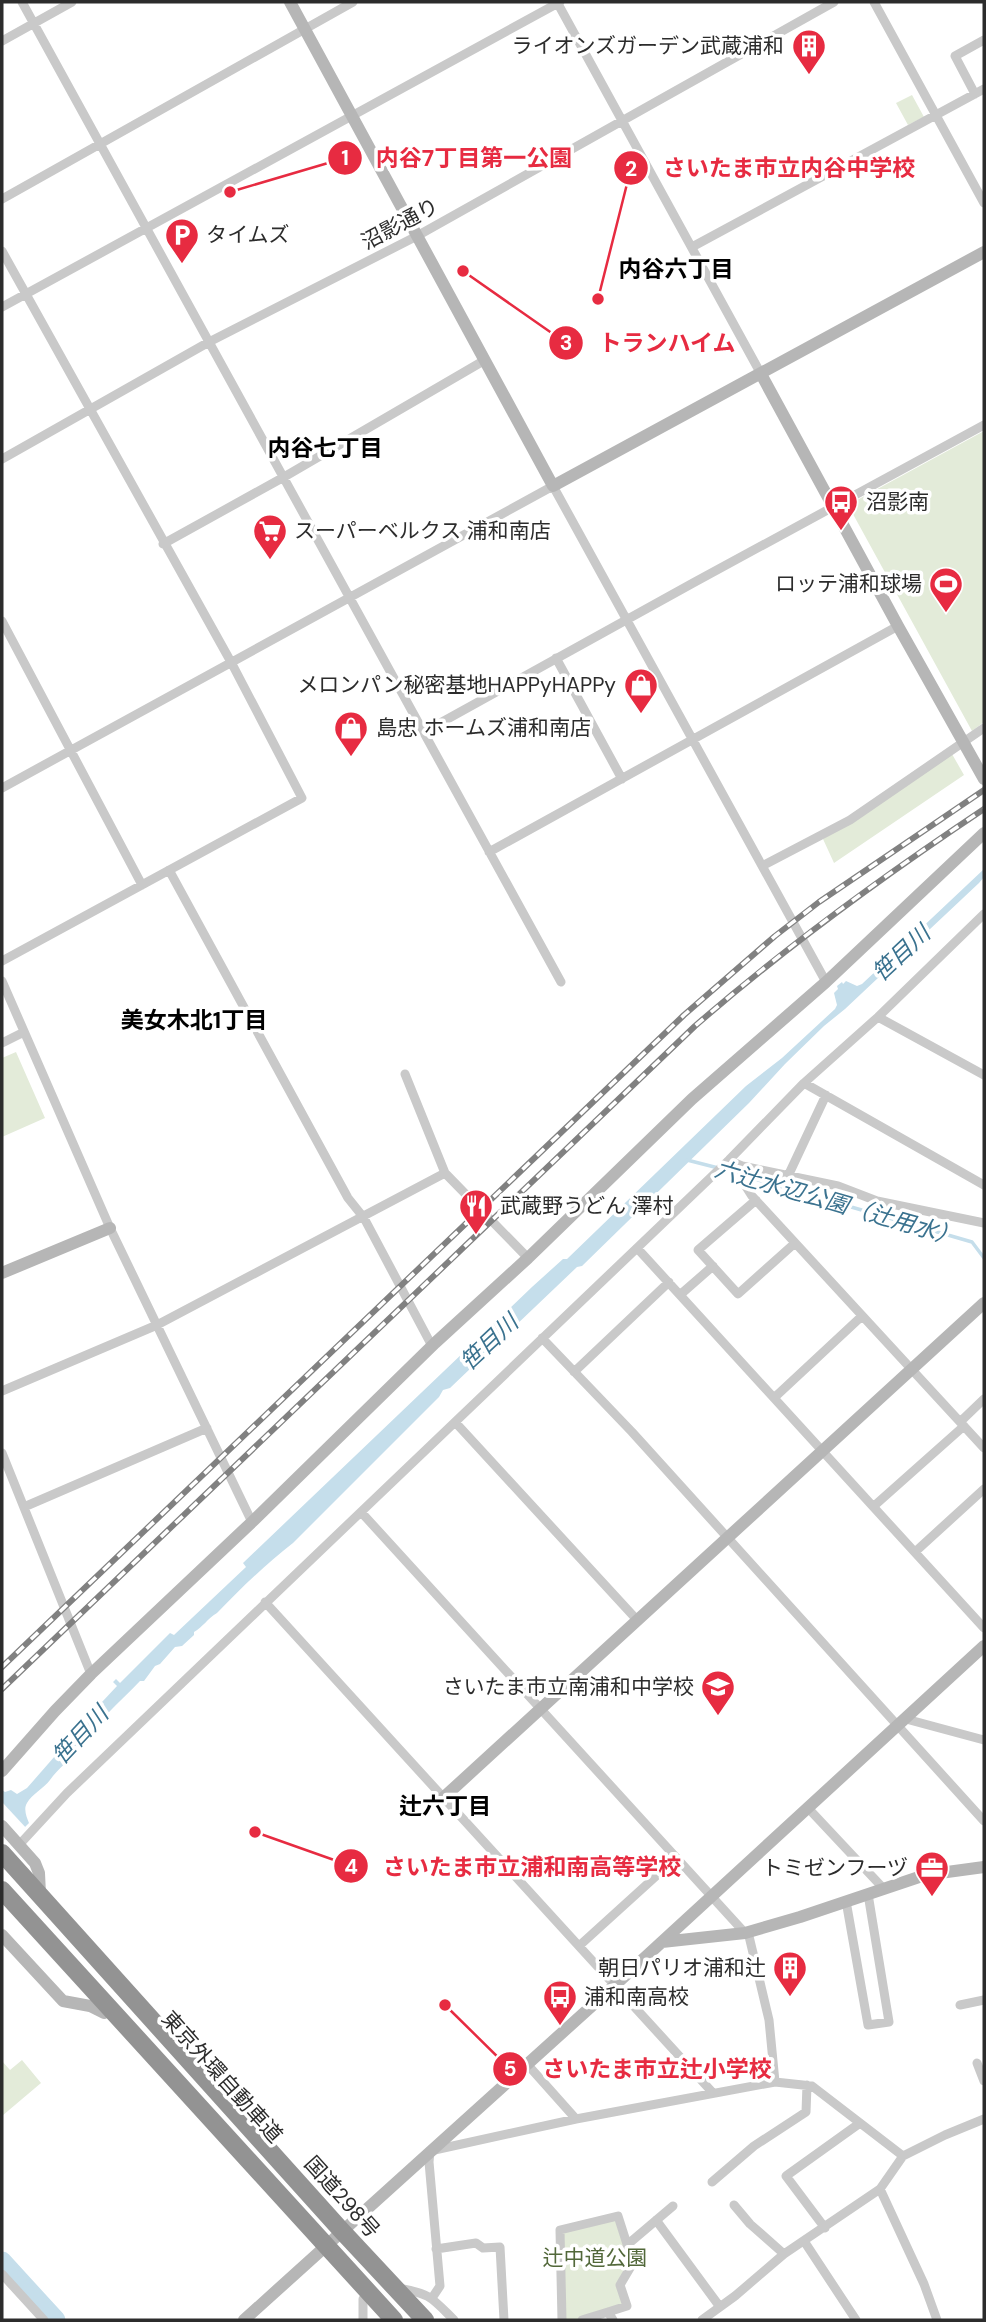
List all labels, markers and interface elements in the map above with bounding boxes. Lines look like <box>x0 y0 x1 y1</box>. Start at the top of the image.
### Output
building icon: ライオンズガーデン武蔵浦和 <box>790 27 828 76</box>
place label: ライオンズガーデン武蔵浦和 <box>511 32 784 60</box>
callout: 内谷7丁目第一公園 <box>327 136 586 180</box>
text: 内谷7丁目第一公園 <box>376 143 572 173</box>
text: 1 <box>341 144 349 172</box>
callout: さいたま市立内谷中学校 <box>614 146 930 190</box>
text: さいたま市立内谷中学校 <box>663 153 915 183</box>
text: 2 <box>625 155 637 183</box>
street label: 沼影通り <box>356 192 444 256</box>
parking icon: タイムズ <box>163 216 201 265</box>
place label: タイムズ <box>206 221 290 249</box>
district label: 内谷六丁目 <box>619 254 734 284</box>
callout: トランハイム <box>549 321 750 365</box>
text: トランハイム <box>598 328 736 358</box>
text: 3 <box>560 329 572 357</box>
district label: 内谷七丁目 <box>268 433 383 463</box>
bus stop icon: 沼影南 <box>822 483 860 532</box>
place label: 沼影南 <box>866 488 929 516</box>
supermarket icon: スーパーベルクス 浦和南店 <box>251 512 289 561</box>
place label: スーパーベルクス 浦和南店 <box>294 517 551 545</box>
sports icon: ロッテ浦和球場 <box>927 565 965 614</box>
place label: ロッテ浦和球場 <box>775 570 922 598</box>
shop icon: メロンパン秘密基地HAPPyHAPPy <box>622 666 660 715</box>
place label: メロンパン秘密基地HAPPyHAPPy <box>297 671 616 699</box>
shop icon: 島忠 ホームズ浦和南店 <box>332 709 370 758</box>
place label: 島忠 ホームズ浦和南店 <box>376 714 591 742</box>
water label: 笹目川 <box>866 916 939 987</box>
district label: 美女木北1丁目 <box>121 1005 267 1035</box>
water label: 六辻水辺公園（辻用水） <box>711 1154 963 1252</box>
restaurant icon: 武蔵野うどん 澤村 <box>457 1187 495 1236</box>
place label: 武蔵野うどん 澤村 <box>500 1192 674 1220</box>
water label: 笹目川 <box>454 1305 527 1376</box>
school or university icon: さいたま市立南浦和中学校 <box>699 1668 737 1717</box>
place label: さいたま市立南浦和中学校 <box>443 1673 694 1701</box>
water label: 笹目川 <box>46 1697 117 1770</box>
district label: 辻六丁目 <box>399 1791 491 1821</box>
callout: さいたま市立浦和南高等学校 <box>334 1844 696 1888</box>
office icon: トミゼンフーヅ <box>913 1849 951 1898</box>
text: さいたま市立浦和南高等学校 <box>383 1852 681 1882</box>
text: 4 <box>344 1853 358 1881</box>
place label: トミゼンフーヅ <box>762 1854 908 1882</box>
building icon: 朝日パリオ浦和辻 <box>771 1949 809 1998</box>
place label: 朝日パリオ浦和辻 <box>598 1954 766 1982</box>
bus stop icon: 浦和南高校 <box>541 1978 579 2027</box>
place label: 浦和南高校 <box>584 1983 689 2011</box>
street label: 東京外環自動車道 <box>155 2005 289 2149</box>
callout: さいたま市立辻小学校 <box>493 2047 786 2091</box>
text: さいたま市立辻小学校 <box>542 2054 772 2084</box>
text: 5 <box>503 2055 517 2083</box>
street label: 国道298号 <box>298 2150 386 2244</box>
park label: 辻中道公園 <box>543 2244 648 2272</box>

